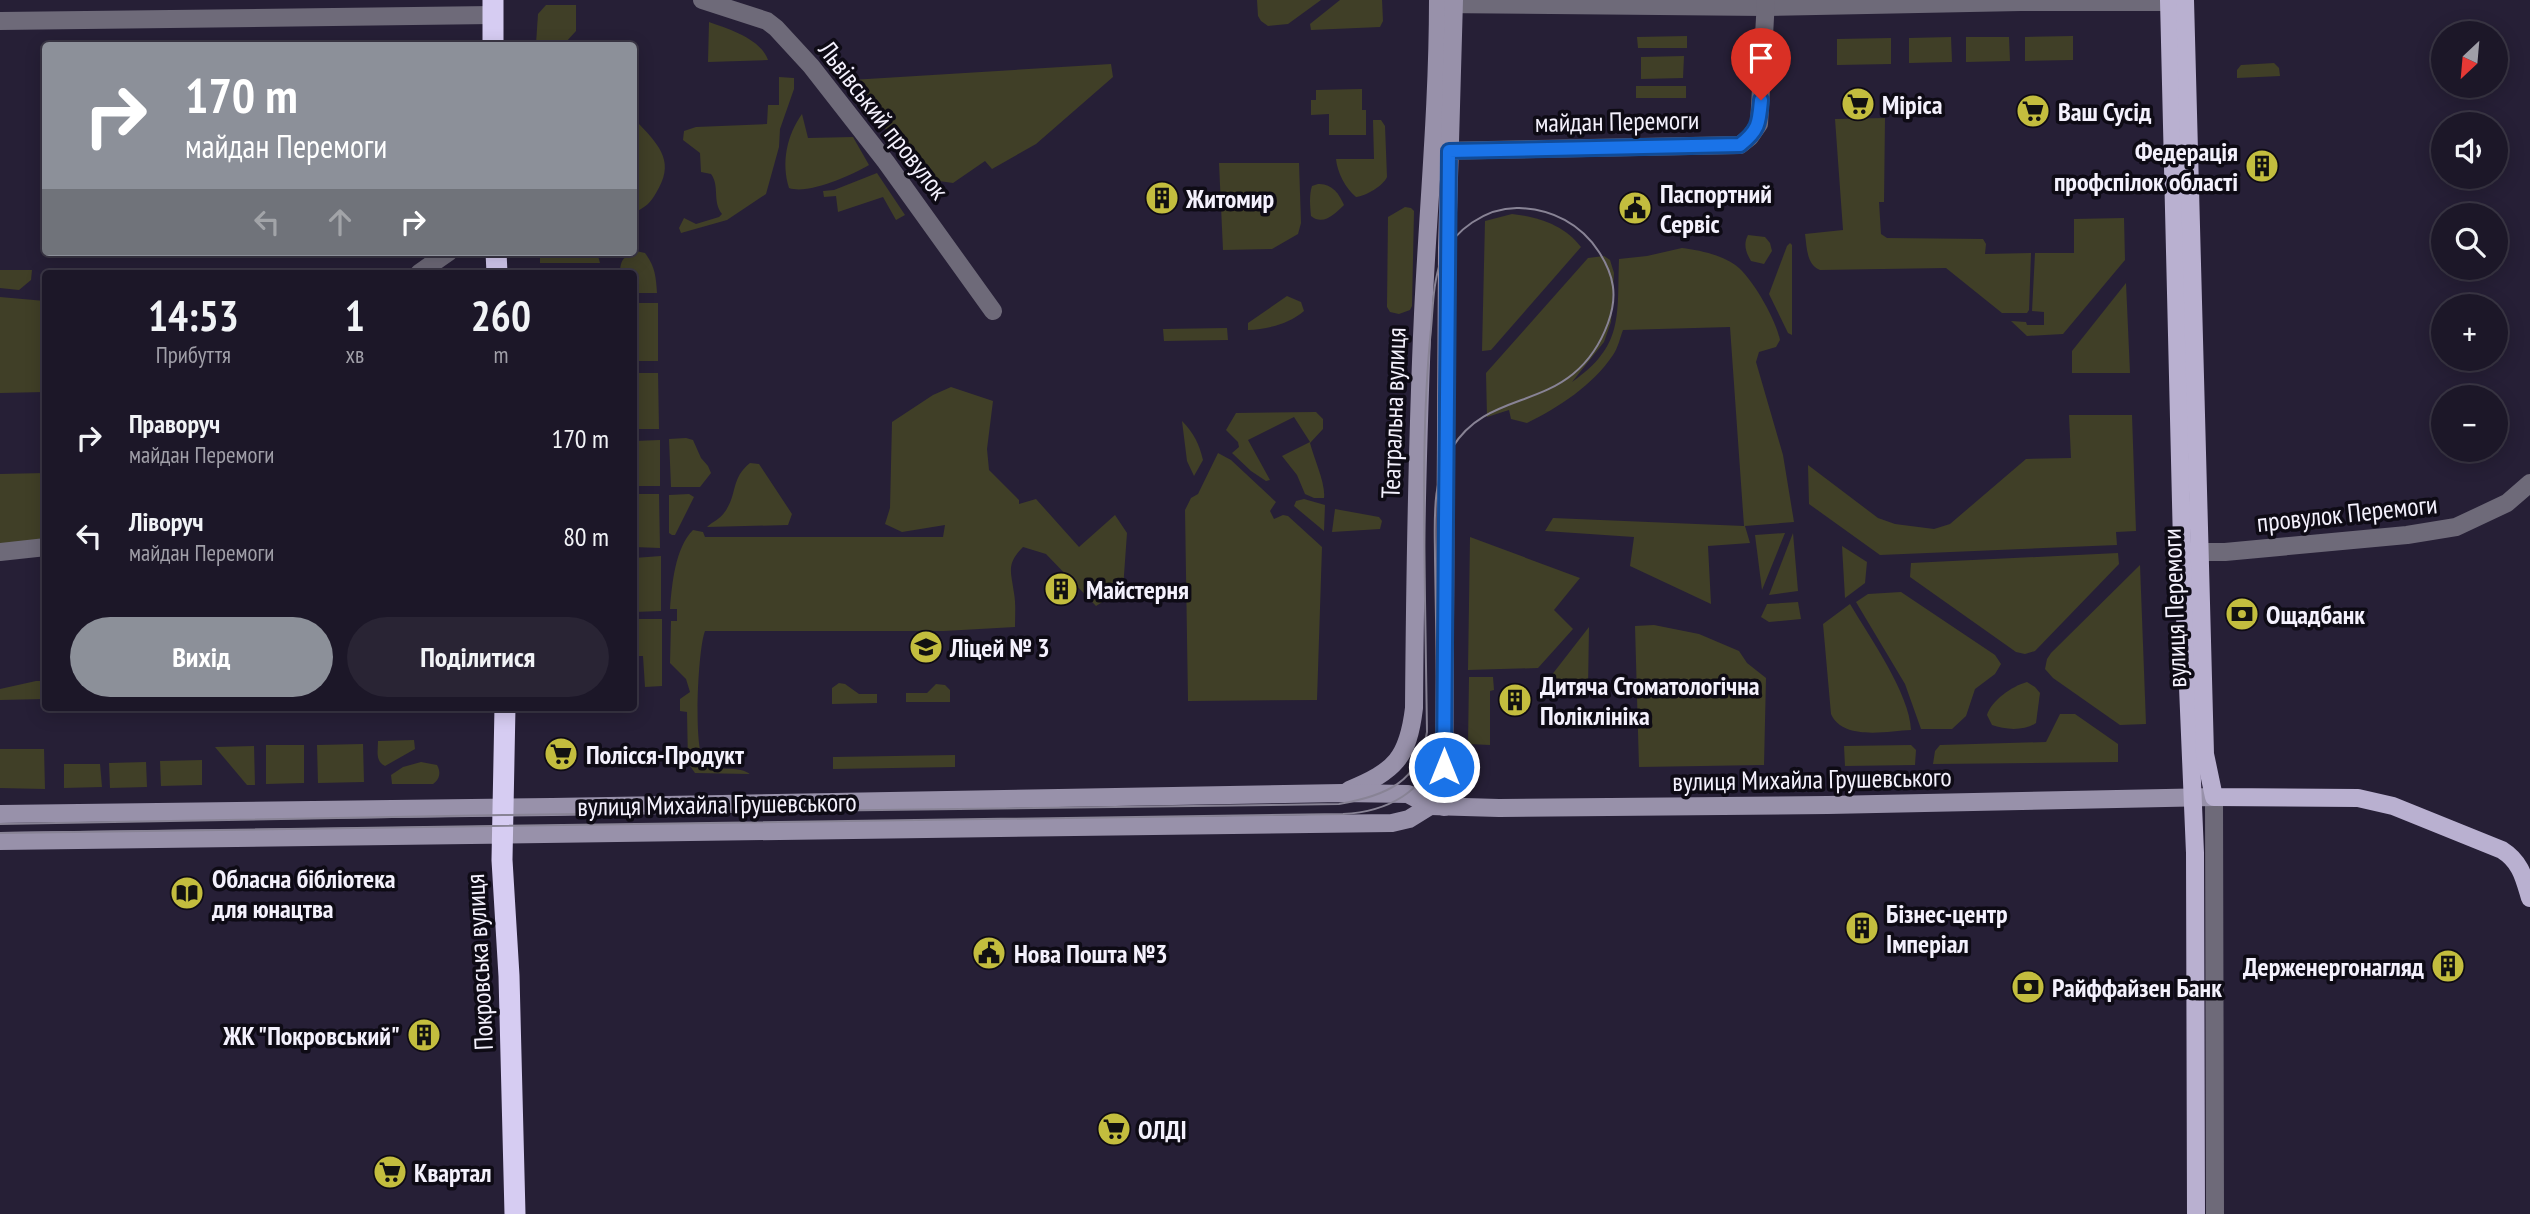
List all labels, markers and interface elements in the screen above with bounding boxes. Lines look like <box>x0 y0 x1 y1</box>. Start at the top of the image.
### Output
north arrow <box>2431 21 2508 98</box>
map controls <box>2431 21 2508 462</box>
pin <box>1731 28 1791 100</box>
street label: Львівський провулок <box>811 33 956 206</box>
icon: arrive <box>1742 39 1780 77</box>
text: 170 m <box>185 63 298 127</box>
icon: right <box>70 70 161 161</box>
supermarket icon: Міріса <box>1839 85 1877 123</box>
place label: Міріса <box>1882 88 1942 121</box>
supermarket icon: Ваш Сусід <box>2014 92 2052 130</box>
place label: Ваш Сусід <box>2058 95 2152 128</box>
street label: майдан Перемоги <box>1535 103 1699 139</box>
button: sound <box>2431 112 2508 189</box>
text: майдан Перемоги <box>185 125 387 167</box>
place label: Федерація профспілок області <box>2054 135 2238 198</box>
building icon: Федерація профспілок області <box>2243 147 2281 185</box>
place label: Паспортний Сервіс <box>1660 177 1772 240</box>
building icon: Житомир <box>1143 179 1181 217</box>
place label: Житомир <box>1185 182 1274 215</box>
public building icon: Паспортний Сервіс <box>1616 189 1654 227</box>
icon: left <box>248 203 286 241</box>
icon: ahead <box>321 203 359 241</box>
icon: right <box>394 203 432 241</box>
button: search <box>2431 203 2508 280</box>
text: 14:53 <box>148 288 239 343</box>
text: 1 <box>345 288 365 343</box>
text: 260 <box>471 288 531 343</box>
button: + <box>2431 294 2508 371</box>
street label: Театральна вулиця <box>1374 327 1412 499</box>
text: Прибуття <box>156 340 231 369</box>
text: хв <box>345 340 364 369</box>
text: m <box>493 340 508 369</box>
button: − <box>2431 385 2508 462</box>
text: Праворуч <box>129 407 220 440</box>
icon: right <box>70 419 108 457</box>
text: 170 m <box>551 422 609 455</box>
text: майдан Перемоги <box>129 440 274 469</box>
street label: провулок Перемоги <box>2255 487 2439 539</box>
text: Ліворуч <box>129 505 203 538</box>
icon: left <box>70 517 108 555</box>
text: 80 m <box>563 520 609 553</box>
street label: вулиця Перемоги <box>2155 528 2193 688</box>
text: майдан Перемоги <box>129 538 274 567</box>
building icon: Майстерня <box>1042 570 1080 608</box>
place label: Майстерня <box>1086 573 1189 606</box>
bank icon: Ощадбанк <box>2223 595 2261 633</box>
place label: Ощадбанк <box>2266 598 2365 631</box>
button: Вихід <box>70 617 333 697</box>
button: Поділитися <box>347 617 609 697</box>
school or university icon: Ліцей № 3 <box>907 628 945 666</box>
place label: Ліцей № 3 <box>949 631 1050 664</box>
place label: Дитяча Стоматологічна Поліклініка <box>1540 669 1759 732</box>
building icon: Дитяча Стоматологічна Поліклініка <box>1496 681 1534 719</box>
position arrow <box>1407 730 1481 804</box>
supermarket icon: Полісся-Продукт <box>542 735 580 773</box>
place label: Полісся-Продукт <box>586 738 744 771</box>
street label: вулиця Михайла Грушевського <box>1672 760 1952 798</box>
street label: вулиця Михайла Грушевського <box>577 785 857 823</box>
place label: Обласна бібліотека для юнацтва <box>211 862 396 925</box>
street label: Покровська вулиця <box>458 873 500 1051</box>
library icon: Обласна бібліотека для юнацтва <box>168 874 206 912</box>
place label: Бізнес-центр Імперіал <box>1886 897 2008 960</box>
building icon: Бізнес-центр Імперіал <box>1843 909 1881 947</box>
public building icon: Нова Пошта №3 <box>970 934 1008 972</box>
place label: Нова Пошта №3 <box>1014 937 1168 970</box>
building icon: Держенергонагляд <box>2429 947 2467 985</box>
place label: Держенергонагляд <box>2243 950 2425 983</box>
bank icon: Райффайзен Банк <box>2009 968 2047 1006</box>
place label: Райффайзен Банк <box>2052 971 2222 1004</box>
building icon: ЖК "Покровський" <box>405 1016 443 1054</box>
place label: ЖК "Покровський" <box>222 1019 400 1052</box>
supermarket icon: ОЛДІ <box>1095 1110 1133 1148</box>
place label: ОЛДІ <box>1138 1113 1187 1146</box>
supermarket icon: Квартал <box>371 1153 409 1191</box>
place label: Квартал <box>414 1156 492 1189</box>

